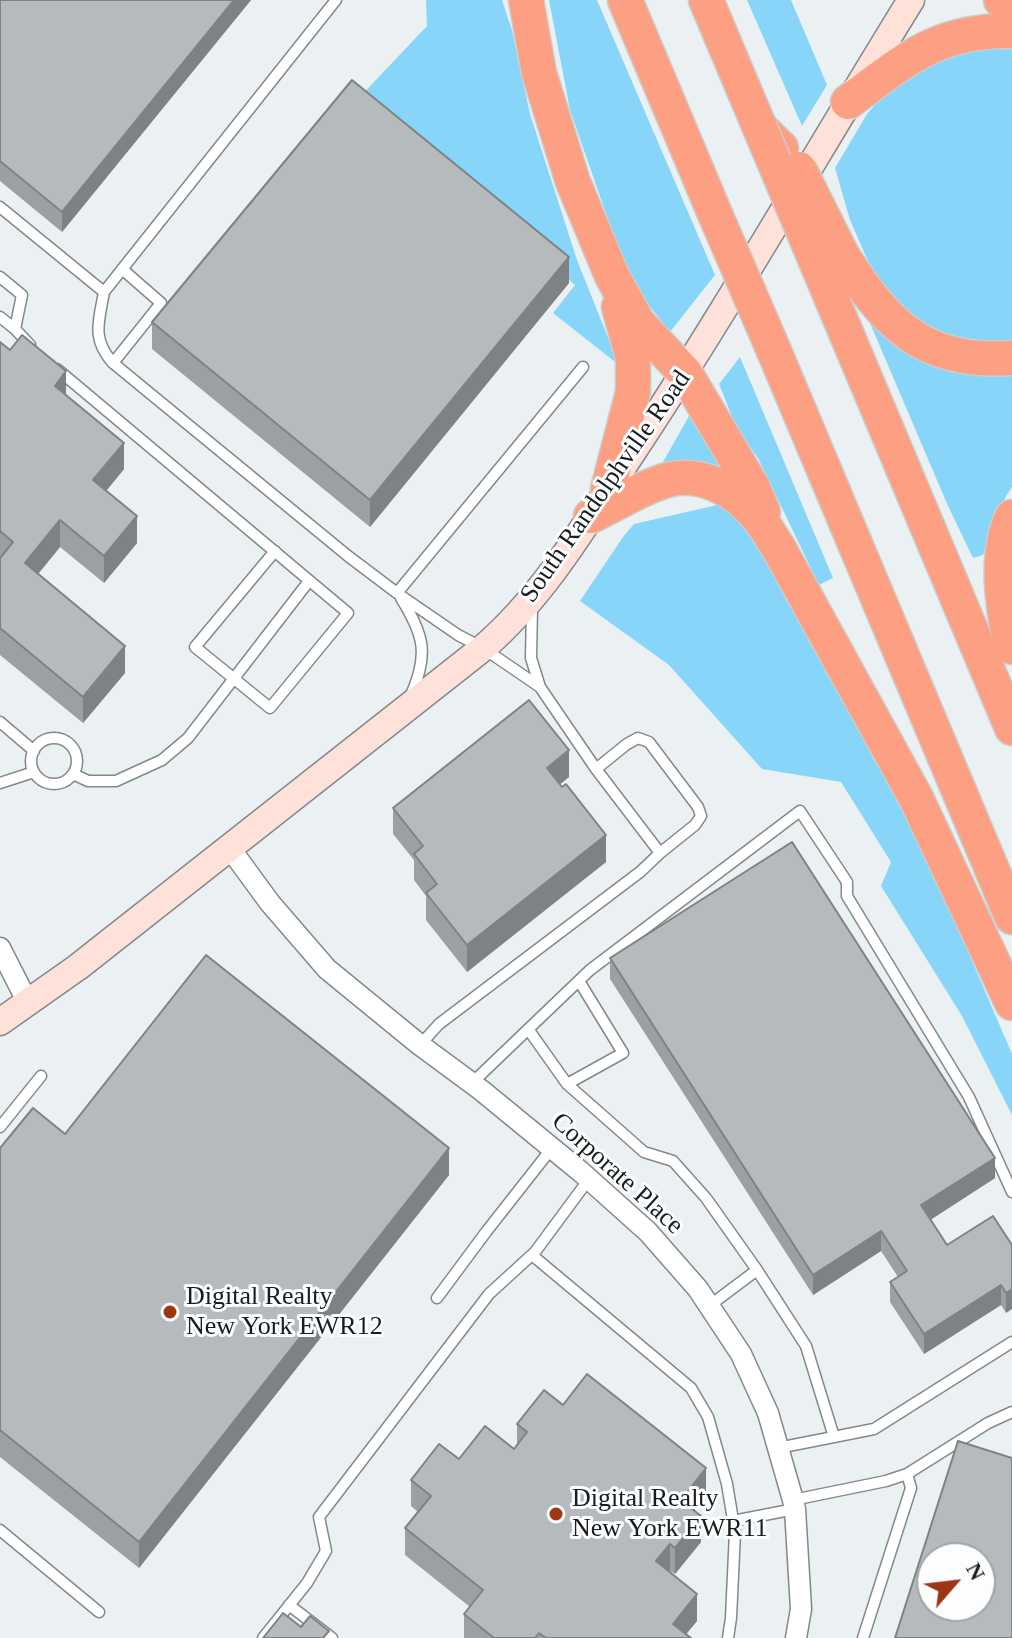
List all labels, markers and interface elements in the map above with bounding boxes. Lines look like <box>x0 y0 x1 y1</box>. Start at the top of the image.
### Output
street label: South Randolphville Road <box>514 365 698 609</box>
street label: Corporate Place <box>545 1107 689 1241</box>
place label: Digital Realty New York EWR12 <box>186 1281 383 1342</box>
marker: Digital Realty New York EWR12 <box>161 1303 179 1321</box>
place label: Digital Realty New York EWR11 <box>572 1483 768 1544</box>
marker: Digital Realty New York EWR11 <box>547 1505 565 1523</box>
north arrow <box>916 1542 996 1622</box>
text: N <box>961 1559 991 1584</box>

